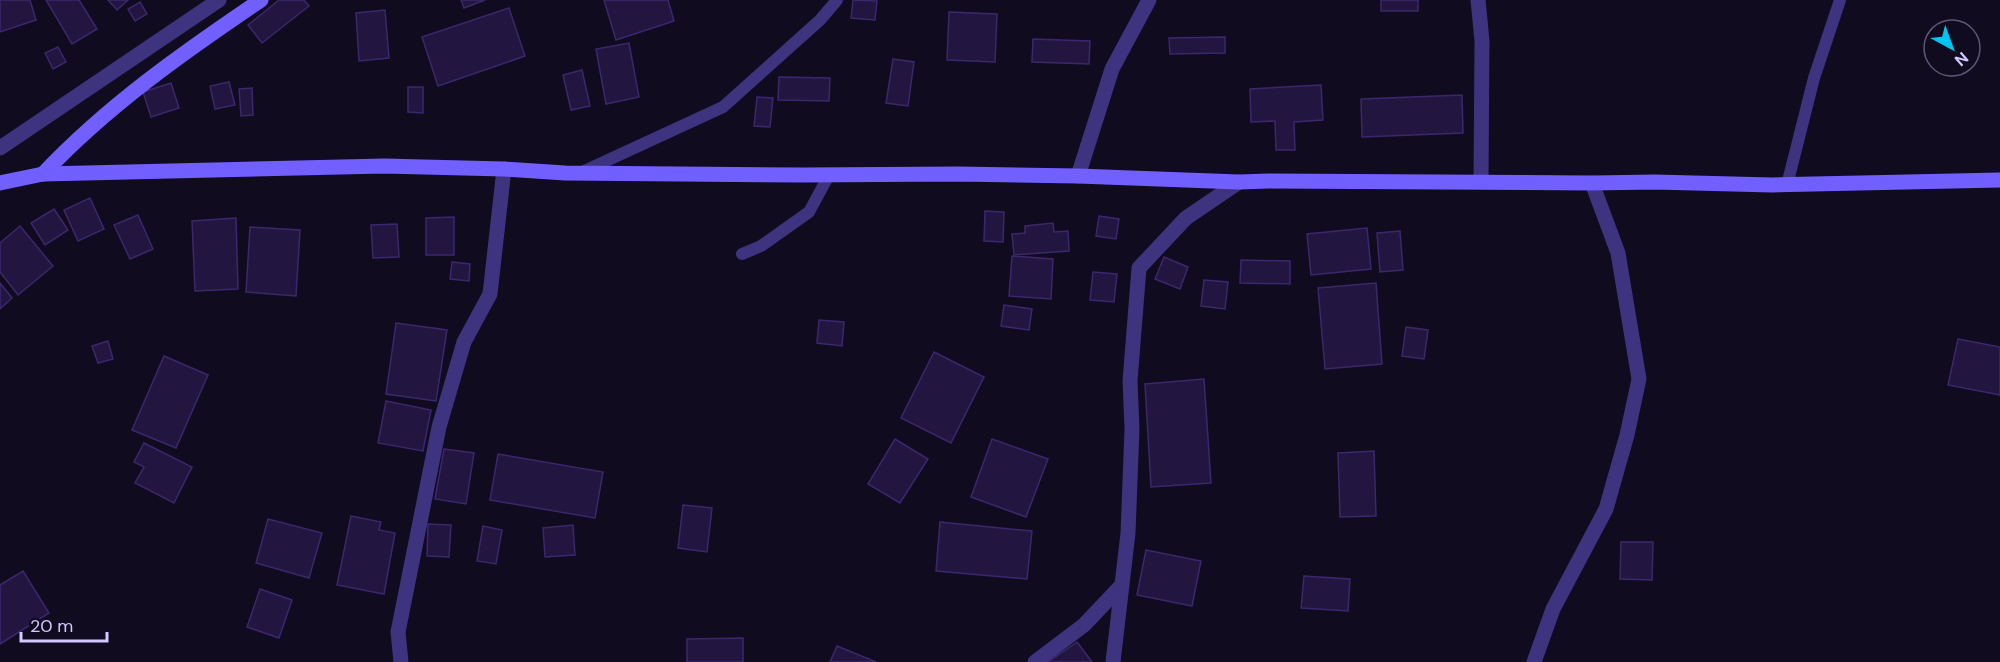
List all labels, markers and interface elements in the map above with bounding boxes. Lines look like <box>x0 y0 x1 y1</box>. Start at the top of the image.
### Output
north arrow <box>1922 18 1982 78</box>
text: N <box>1950 47 1973 71</box>
scale bar <box>21 605 106 643</box>
text: 20 m <box>30 614 73 638</box>

